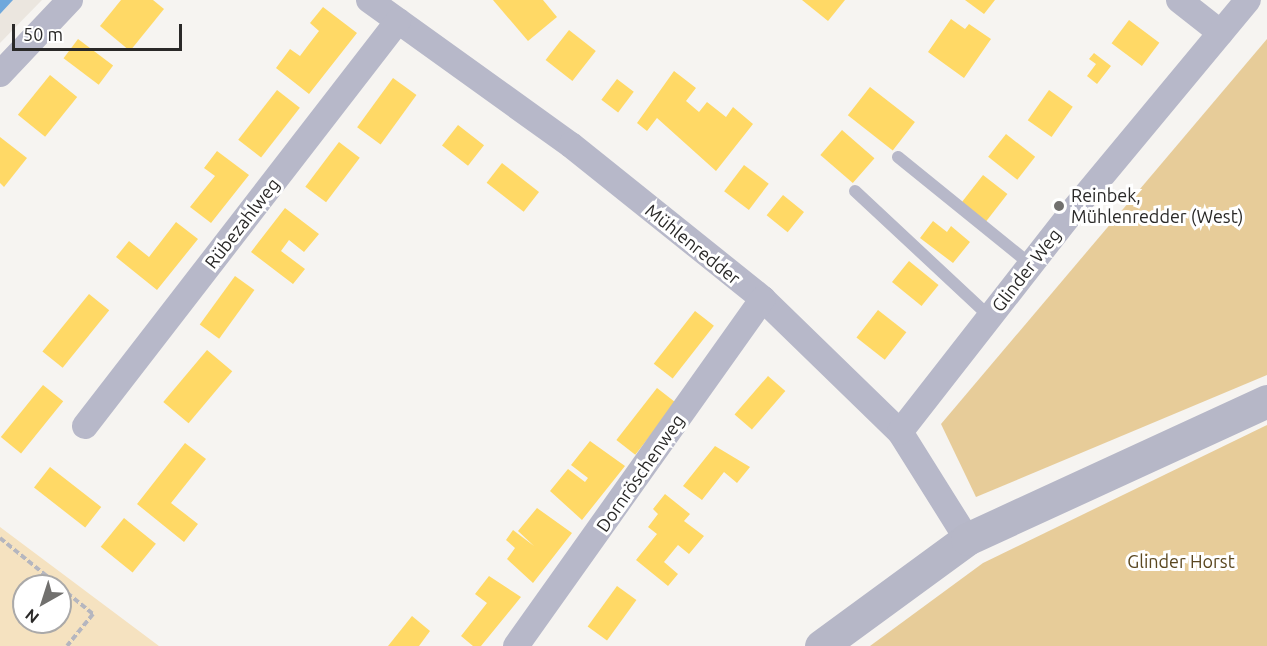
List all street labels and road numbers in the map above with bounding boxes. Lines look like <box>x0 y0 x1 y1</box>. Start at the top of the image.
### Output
street label: Rübezahlweg <box>200 174 284 272</box>
street label: Mühlenredder <box>641 199 745 289</box>
street label: Glinder Weg <box>987 224 1065 316</box>
street label: Dornröschenweg <box>591 410 689 536</box>

